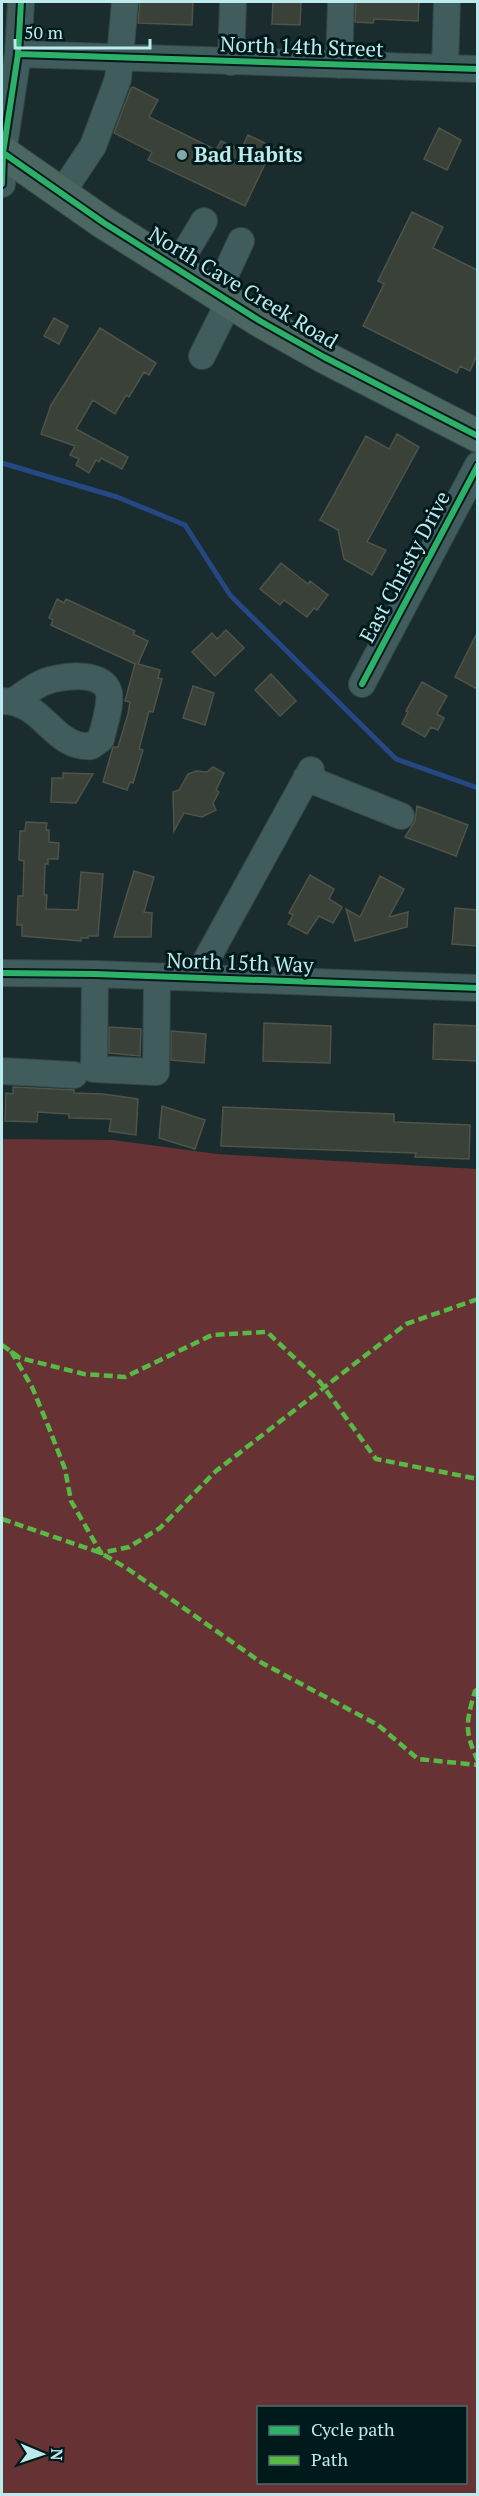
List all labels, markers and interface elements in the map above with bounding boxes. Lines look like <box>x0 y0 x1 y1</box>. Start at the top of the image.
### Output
scale bar <box>15 12 150 50</box>
text: 50 m <box>24 20 64 44</box>
street label: North 14th Street <box>220 29 385 63</box>
place label: Bad Habits <box>194 140 303 168</box>
marker: Bad Habits <box>175 148 189 162</box>
street label: North Cave Creek Road <box>144 220 344 355</box>
street label: East Christy Drive <box>352 486 456 647</box>
street label: North 15th Way <box>166 945 315 979</box>
legend <box>257 2406 467 2484</box>
text: Cycle path <box>311 2417 395 2441</box>
north arrow <box>12 2424 72 2484</box>
text: Path <box>311 2447 348 2471</box>
text: N <box>46 2448 68 2461</box>

